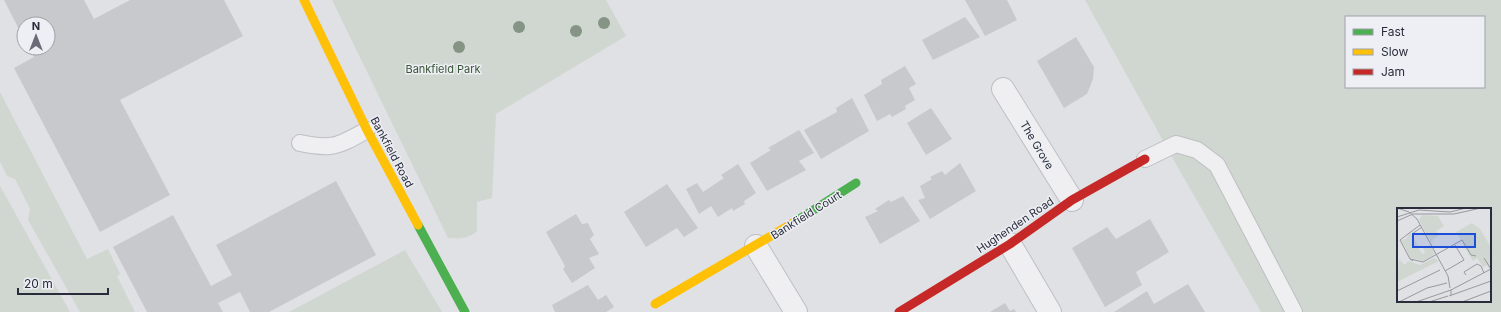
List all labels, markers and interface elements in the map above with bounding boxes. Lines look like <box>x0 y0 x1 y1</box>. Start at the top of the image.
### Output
north arrow <box>16 16 56 56</box>
legend <box>1345 16 1485 88</box>
text: N <box>32 19 40 33</box>
text: Fast <box>1381 24 1405 39</box>
text: Slow <box>1381 44 1409 59</box>
park label: Bankfield Park <box>405 62 481 76</box>
text: Jam <box>1381 64 1405 79</box>
street label: Bankfield Road <box>367 114 417 190</box>
street label: The Grove <box>1017 118 1057 172</box>
street label: Bankfield Court <box>768 187 844 242</box>
street label: Hughenden Road <box>974 194 1056 256</box>
inset map <box>1397 208 1491 302</box>
scale bar <box>18 270 108 296</box>
text: 20 m <box>24 276 53 291</box>

